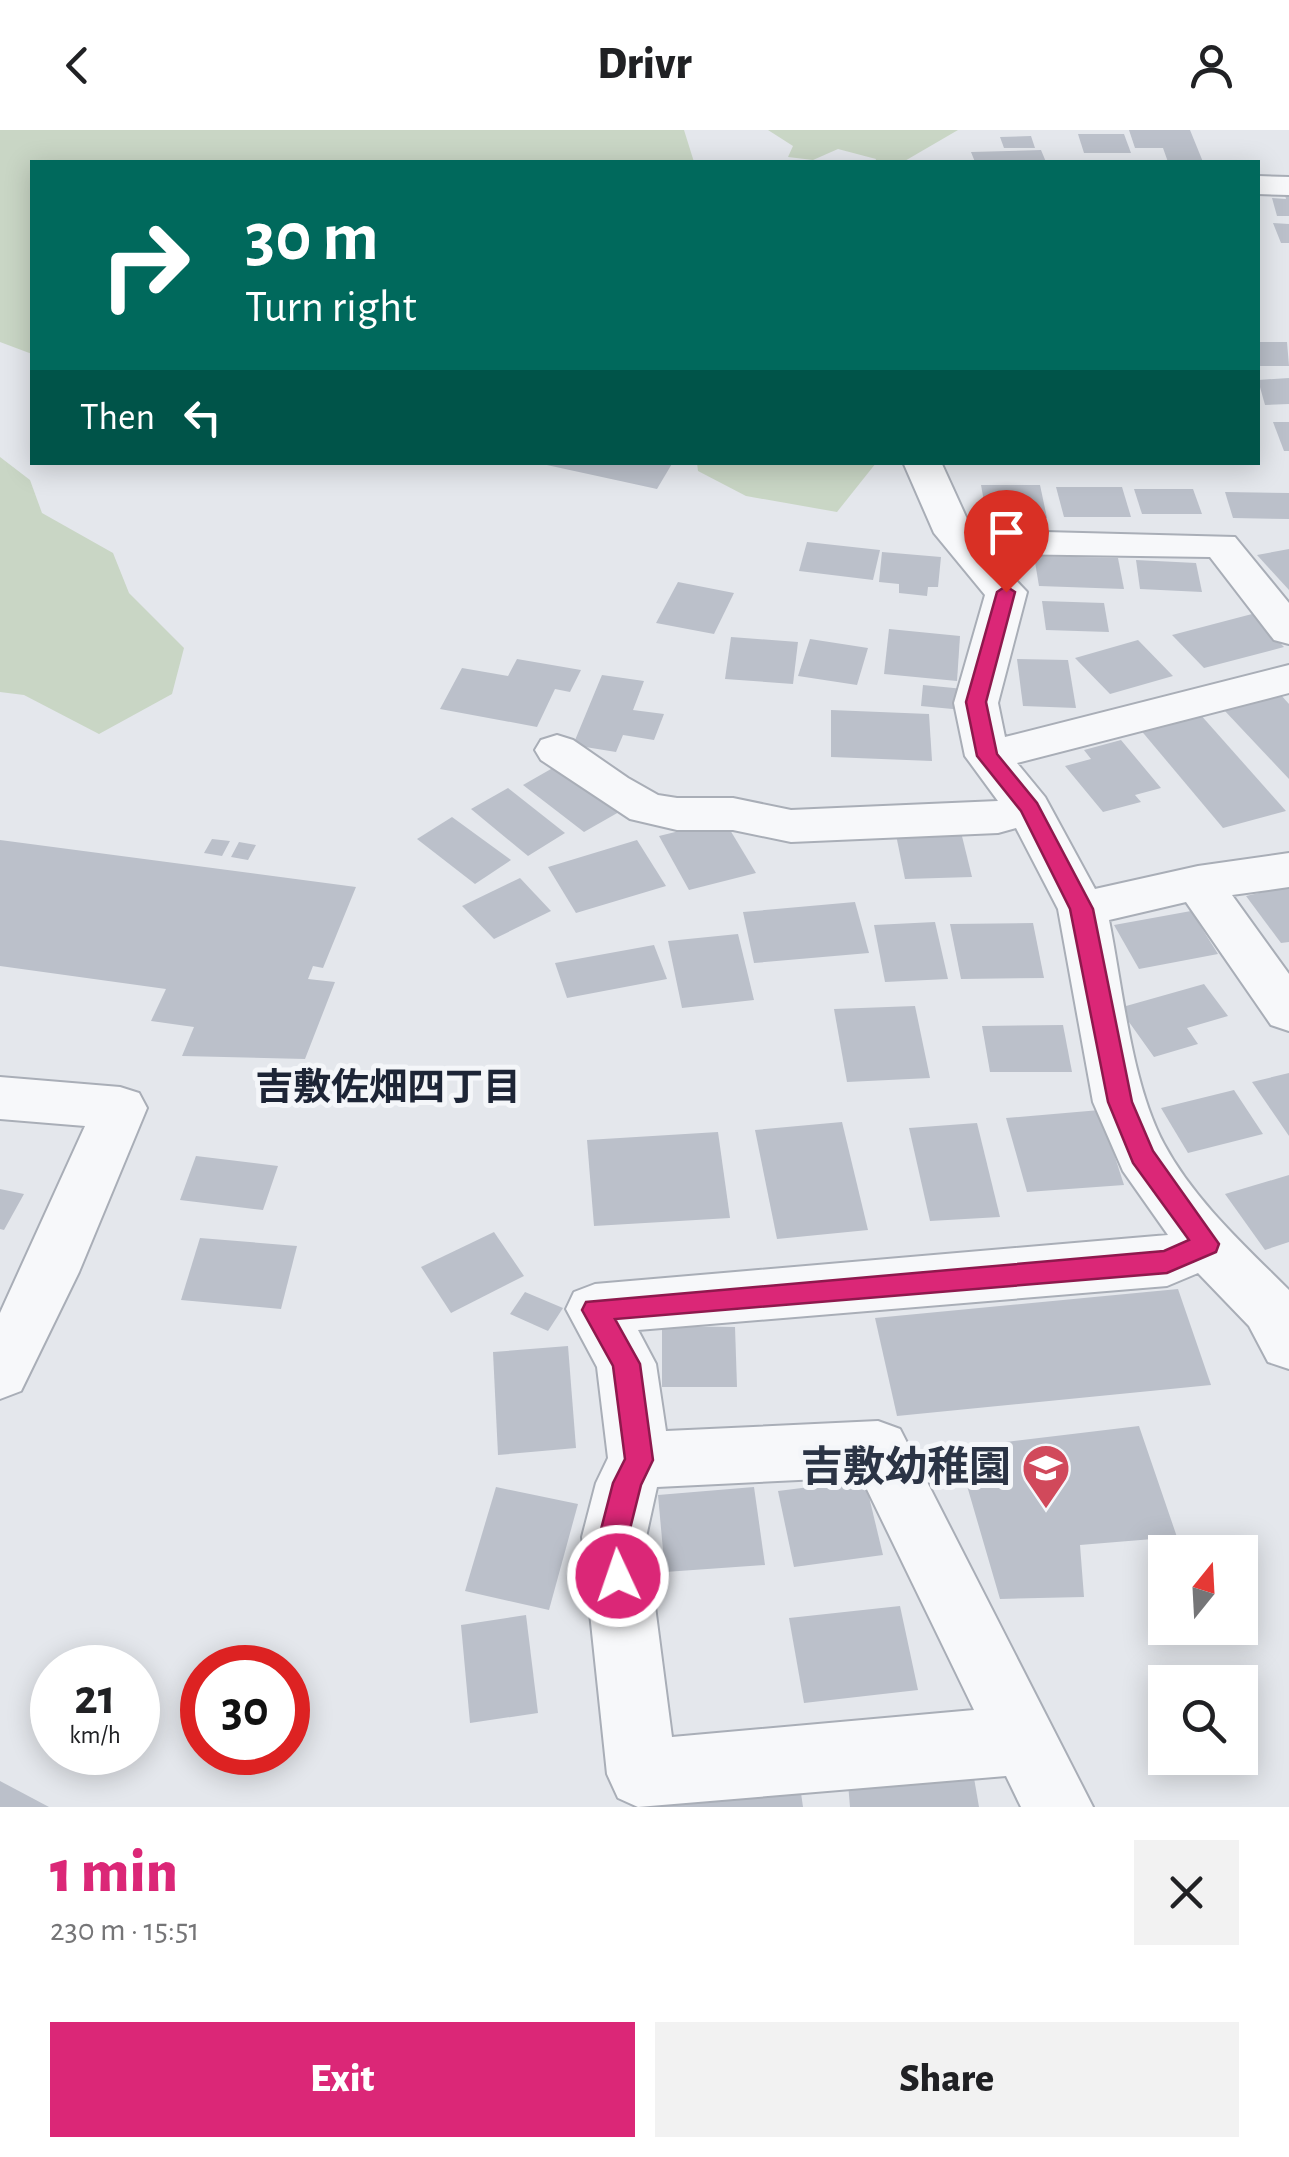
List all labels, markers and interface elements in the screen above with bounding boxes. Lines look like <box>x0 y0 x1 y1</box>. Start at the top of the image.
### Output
icon: back <box>50 38 105 93</box>
icon: person <box>1184 38 1239 93</box>
text: Drivr <box>597 42 692 87</box>
icon: right <box>80 200 210 330</box>
text: 30 m <box>245 203 379 273</box>
text: Turn right <box>245 285 417 330</box>
icon: left <box>175 390 230 445</box>
text: Then <box>80 399 155 437</box>
pin <box>964 490 1049 593</box>
icon: arrive <box>979 505 1034 560</box>
district label: 吉敷佐畑四丁目 <box>255 1067 521 1108</box>
school or university icon: 吉敷幼稚園 <box>1020 1442 1072 1510</box>
place label: 吉敷幼稚園 <box>801 1444 1011 1489</box>
position arrow <box>566 1524 670 1628</box>
north arrow <box>1148 1535 1258 1645</box>
map controls <box>1148 1535 1258 1775</box>
speed limit sign: 30 <box>180 1645 310 1775</box>
button: search <box>1148 1665 1258 1775</box>
text: 21 <box>74 1673 116 1723</box>
text: km/h <box>69 1723 121 1748</box>
button: close <box>1134 1840 1239 1945</box>
text: 1 min <box>50 1843 178 1903</box>
text: 230 m · 15:51 <box>50 1914 200 1946</box>
button: Exit <box>50 2022 635 2137</box>
button: Share <box>655 2022 1239 2137</box>

